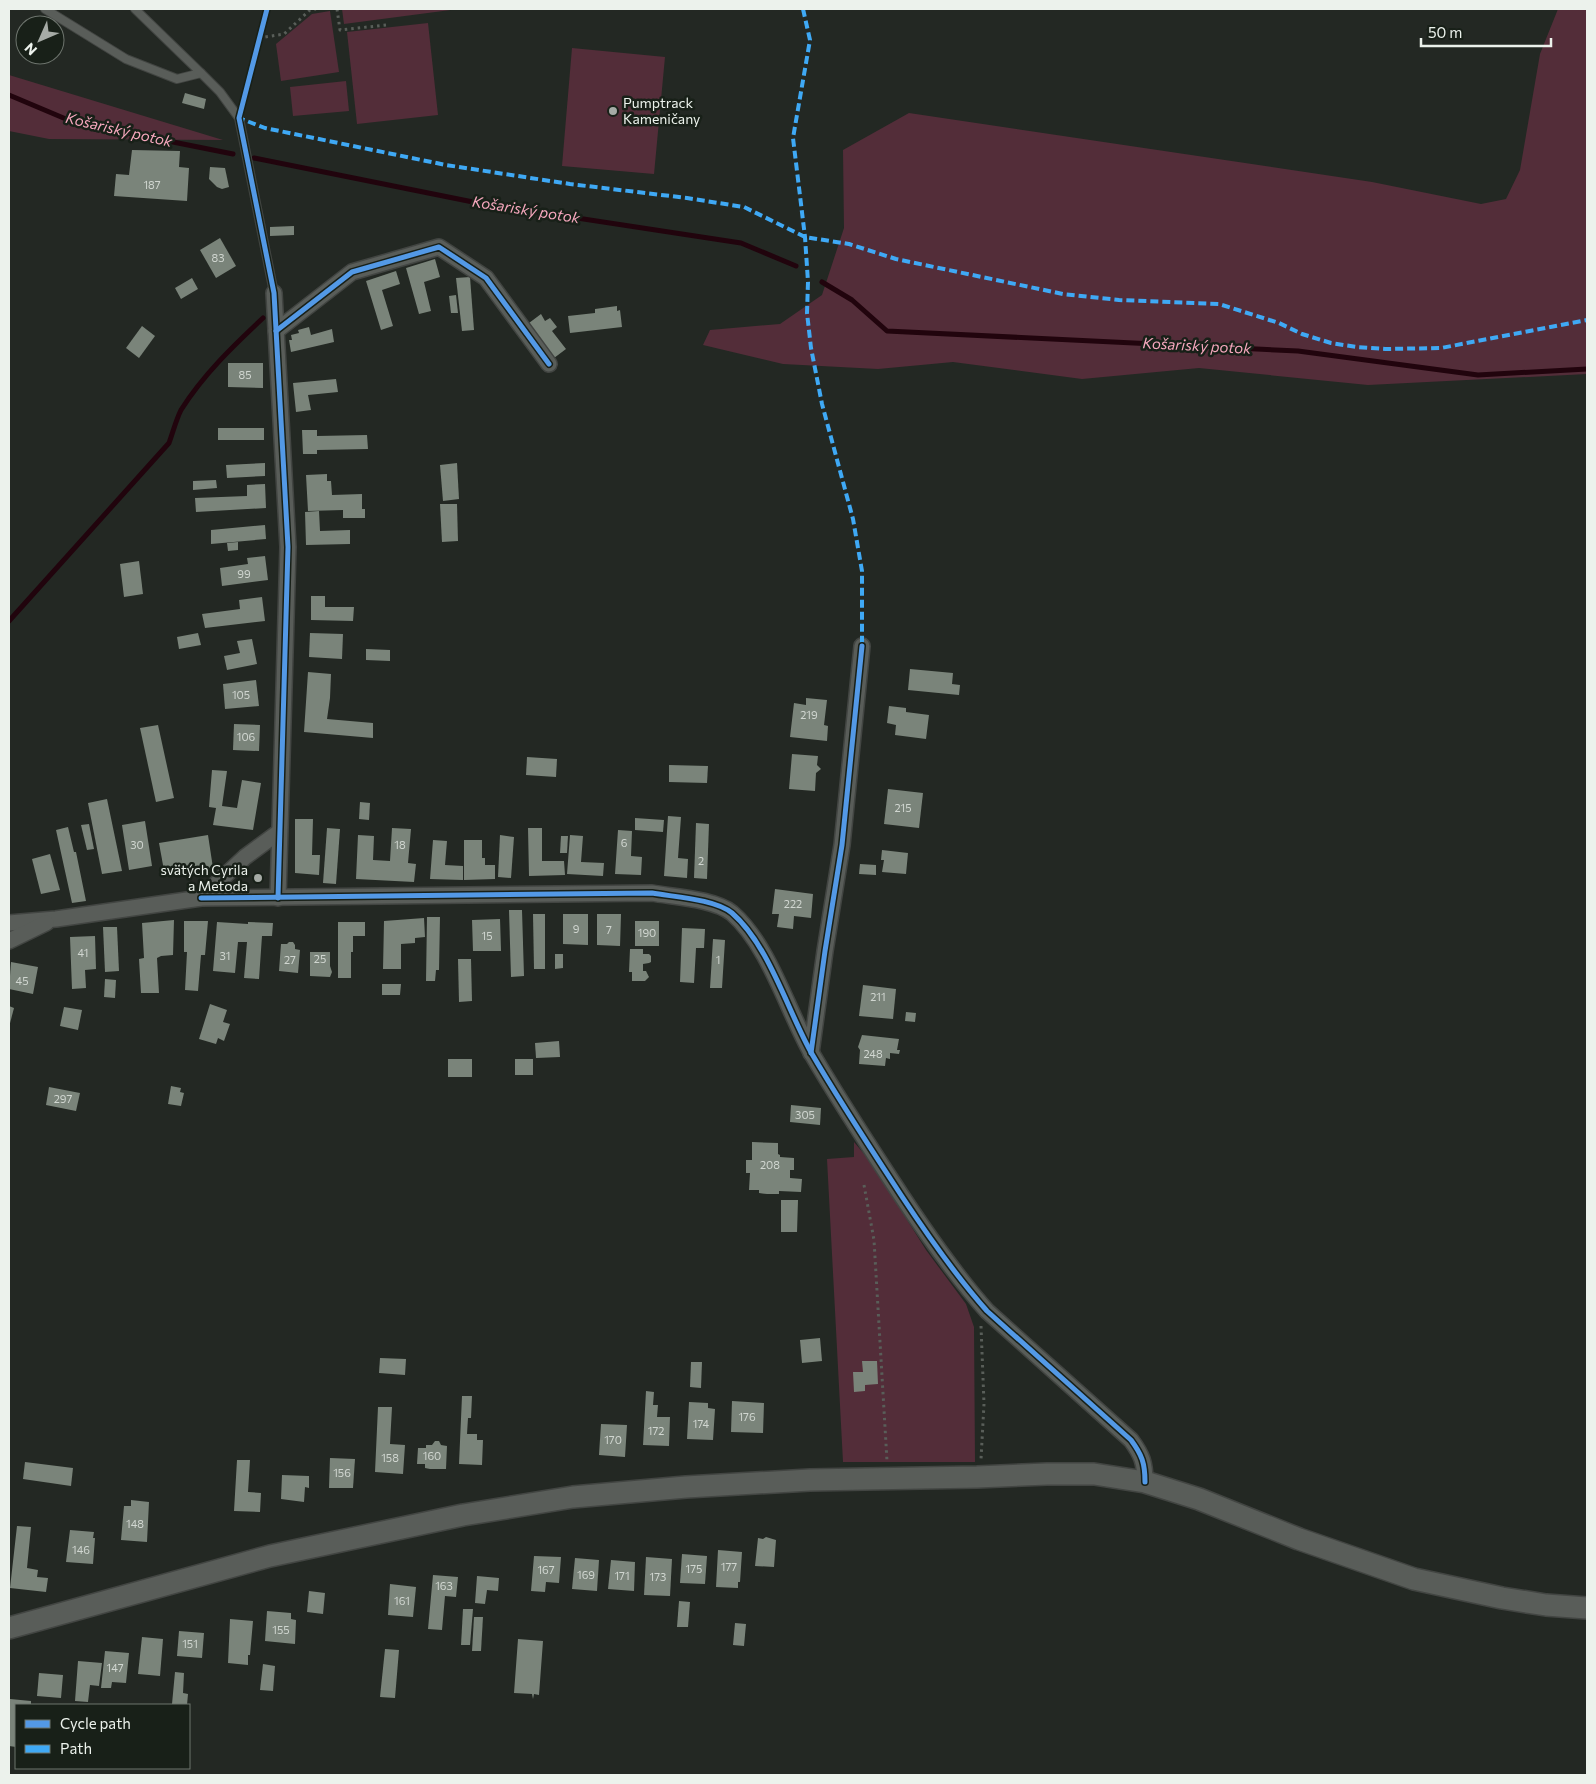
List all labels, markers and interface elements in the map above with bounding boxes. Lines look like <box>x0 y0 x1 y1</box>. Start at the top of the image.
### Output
north arrow <box>15 15 65 65</box>
scale bar <box>1421 15 1551 47</box>
text: 50 m <box>1428 23 1462 41</box>
text: N <box>21 40 40 59</box>
place label: Pumptrack Kameničany <box>623 94 700 127</box>
marker: Pumptrack Kameničany <box>607 105 619 117</box>
water label: Košariský potok <box>64 108 175 150</box>
house number: 187 <box>143 178 161 191</box>
water label: Košariský potok <box>471 192 582 227</box>
house number: 83 <box>212 251 224 264</box>
water label: Košariský potok <box>1142 333 1253 357</box>
house number: 85 <box>239 368 252 381</box>
house number: 99 <box>237 567 251 580</box>
house number: 105 <box>232 688 250 701</box>
house number: 219 <box>800 708 818 721</box>
house number: 106 <box>237 730 256 743</box>
house number: 215 <box>894 801 912 814</box>
house number: 6 <box>621 836 628 849</box>
house number: 30 <box>130 838 144 851</box>
house number: 18 <box>394 838 406 851</box>
house number: 2 <box>698 854 704 867</box>
place label: svätých Cyrila a Metoda <box>160 861 248 894</box>
marker: svätých Cyrila a Metoda <box>252 872 264 884</box>
house number: 222 <box>784 897 802 910</box>
house number: 9 <box>573 922 580 935</box>
house number: 7 <box>606 923 612 936</box>
house number: 190 <box>638 926 656 939</box>
house number: 15 <box>481 929 493 942</box>
house number: 41 <box>78 946 88 959</box>
house number: 31 <box>220 949 230 962</box>
house number: 25 <box>314 952 326 965</box>
house number: 27 <box>284 953 296 966</box>
house number: 1 <box>716 953 720 966</box>
house number: 45 <box>16 974 28 987</box>
house number: 211 <box>870 990 886 1003</box>
house number: 248 <box>863 1047 883 1060</box>
house number: 297 <box>54 1092 72 1105</box>
house number: 305 <box>795 1108 815 1121</box>
house number: 208 <box>760 1158 780 1171</box>
house number: 176 <box>738 1410 756 1423</box>
house number: 174 <box>693 1417 710 1430</box>
house number: 172 <box>648 1424 664 1437</box>
house number: 170 <box>604 1433 622 1446</box>
house number: 160 <box>423 1449 441 1462</box>
house number: 158 <box>381 1451 399 1464</box>
house number: 156 <box>333 1466 351 1479</box>
house number: 148 <box>126 1517 144 1530</box>
house number: 146 <box>72 1543 90 1556</box>
house number: 177 <box>721 1560 737 1573</box>
house number: 175 <box>686 1562 702 1575</box>
house number: 167 <box>537 1563 555 1576</box>
house number: 169 <box>577 1568 595 1581</box>
house number: 171 <box>614 1569 630 1582</box>
house number: 173 <box>650 1570 666 1583</box>
house number: 163 <box>435 1579 453 1592</box>
house number: 161 <box>394 1594 410 1607</box>
house number: 155 <box>272 1623 290 1636</box>
house number: 151 <box>182 1637 198 1650</box>
house number: 147 <box>107 1661 124 1674</box>
legend <box>15 1704 190 1769</box>
text: Cycle path <box>60 1714 131 1732</box>
text: Path <box>60 1739 92 1757</box>

